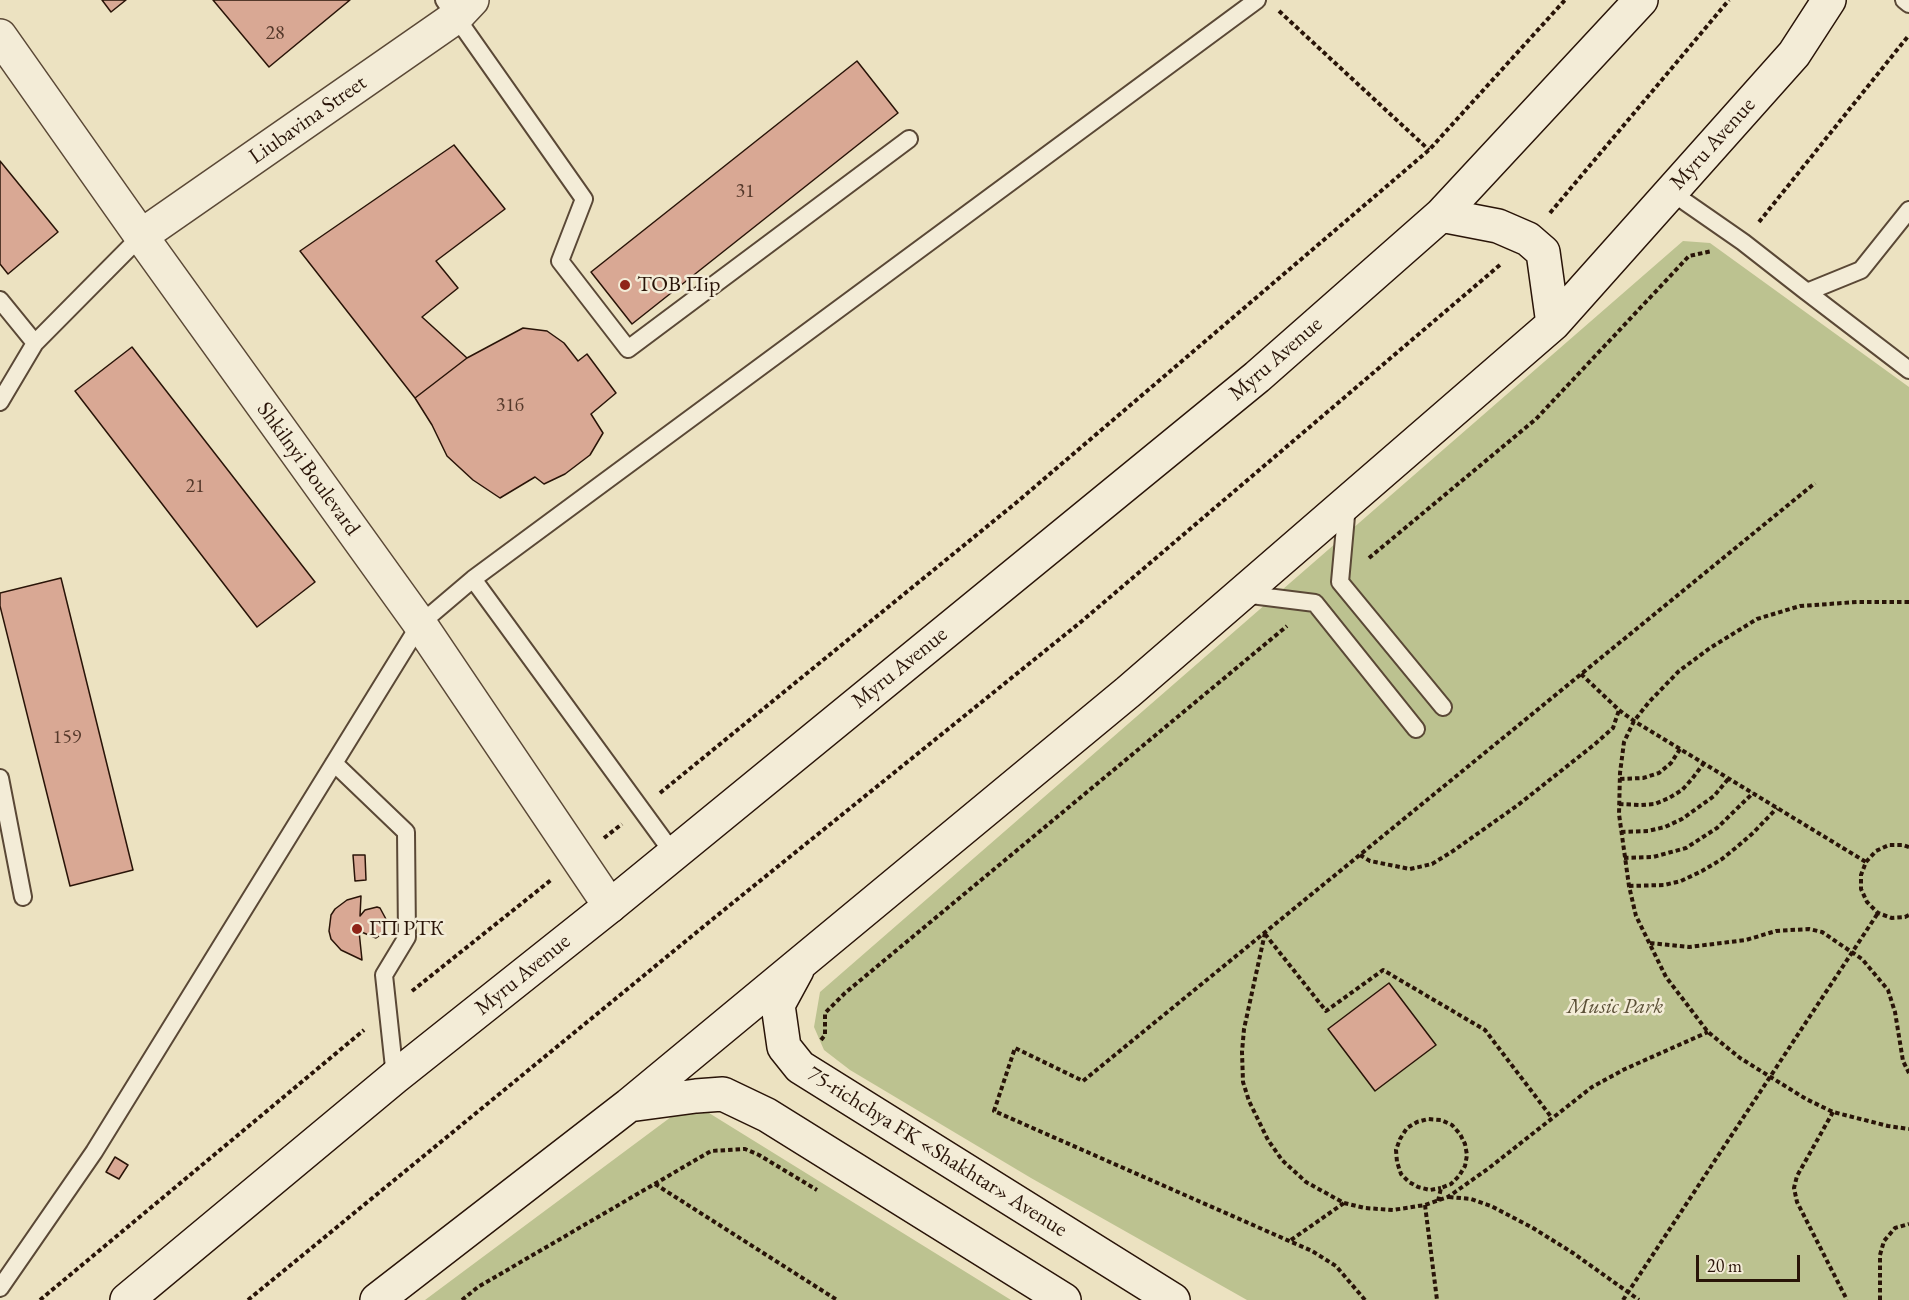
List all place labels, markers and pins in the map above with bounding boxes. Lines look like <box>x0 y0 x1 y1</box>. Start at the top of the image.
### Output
place label: ТОВ Пір <box>637 272 720 298</box>
marker: ТОВ Пір <box>618 278 632 292</box>
place label: ГП РТК <box>369 916 444 942</box>
marker: ГП РТК <box>350 922 364 936</box>

